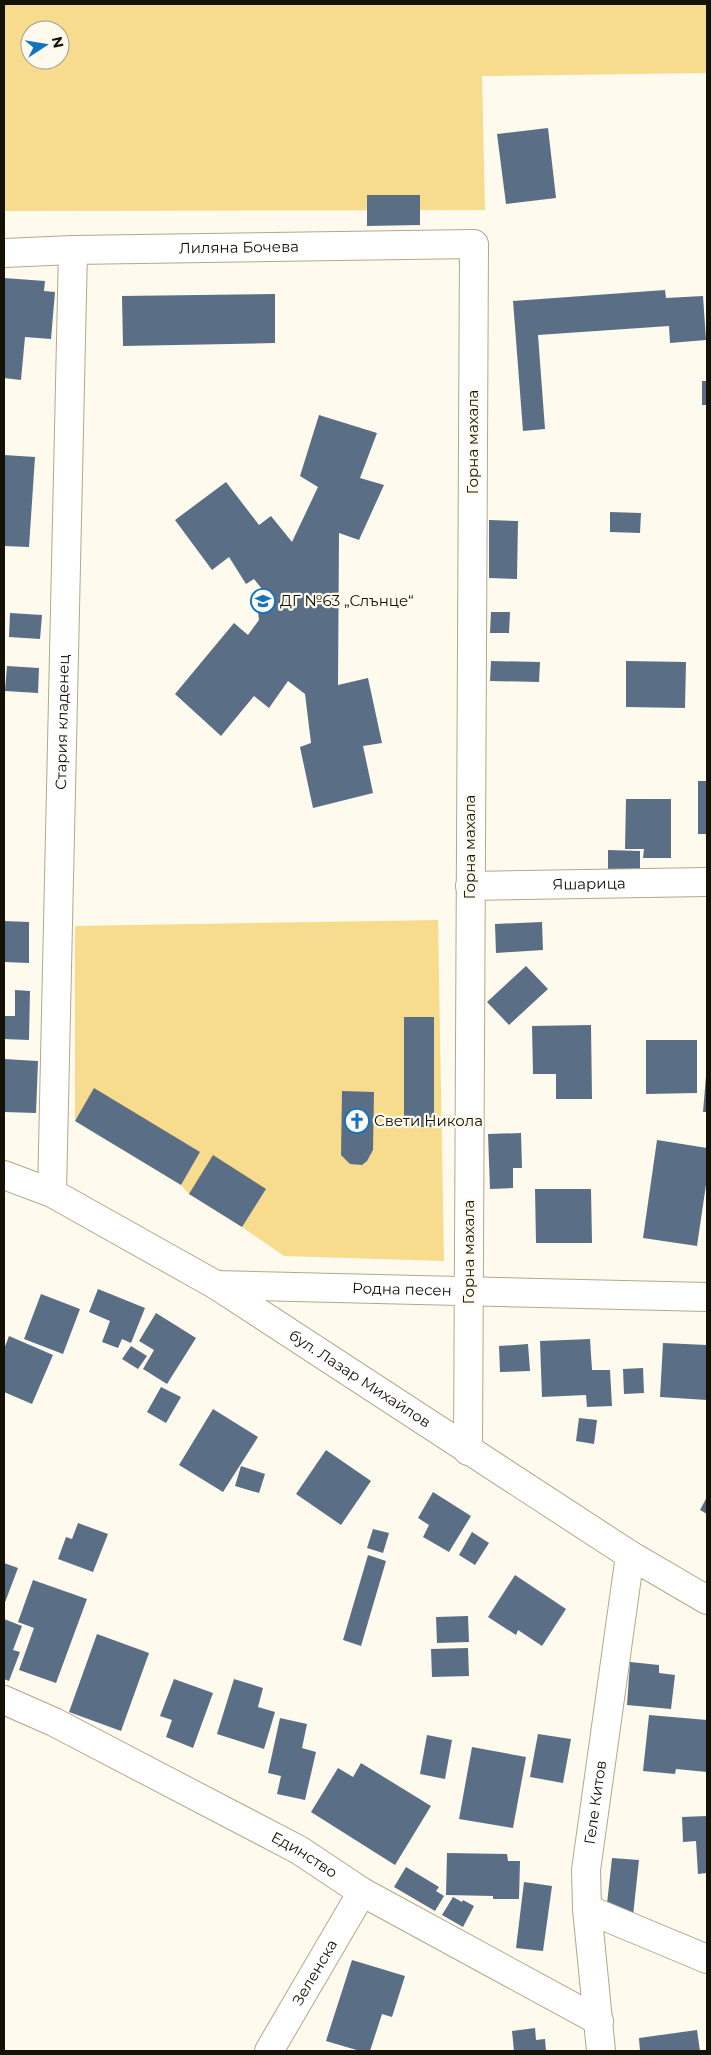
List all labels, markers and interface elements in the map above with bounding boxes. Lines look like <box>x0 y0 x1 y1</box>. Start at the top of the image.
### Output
north arrow <box>20 20 70 70</box>
text: N <box>48 35 68 50</box>
street label: Лиляна Бочева <box>179 237 299 257</box>
street label: Горна махала <box>463 390 482 494</box>
school or university icon: ДГ №63 „Слънце“ <box>250 588 276 614</box>
place label: ДГ №63 „Слънце“ <box>280 591 414 610</box>
street label: Стария кладенец <box>51 654 73 790</box>
street label: Горна махала <box>460 795 479 899</box>
street label: Яшарица <box>552 873 626 894</box>
church icon: Свети Никола <box>344 1108 370 1134</box>
place label: Свети Никола <box>374 1111 483 1130</box>
street label: Горна махала <box>459 1200 478 1304</box>
street label: Родна песен <box>352 1278 452 1300</box>
street label: бул. Лазар Михайлов <box>286 1325 435 1432</box>
street label: Геле Китов <box>580 1759 610 1846</box>
street label: Единство <box>268 1827 341 1882</box>
street label: Зеленска <box>288 1936 341 2009</box>

